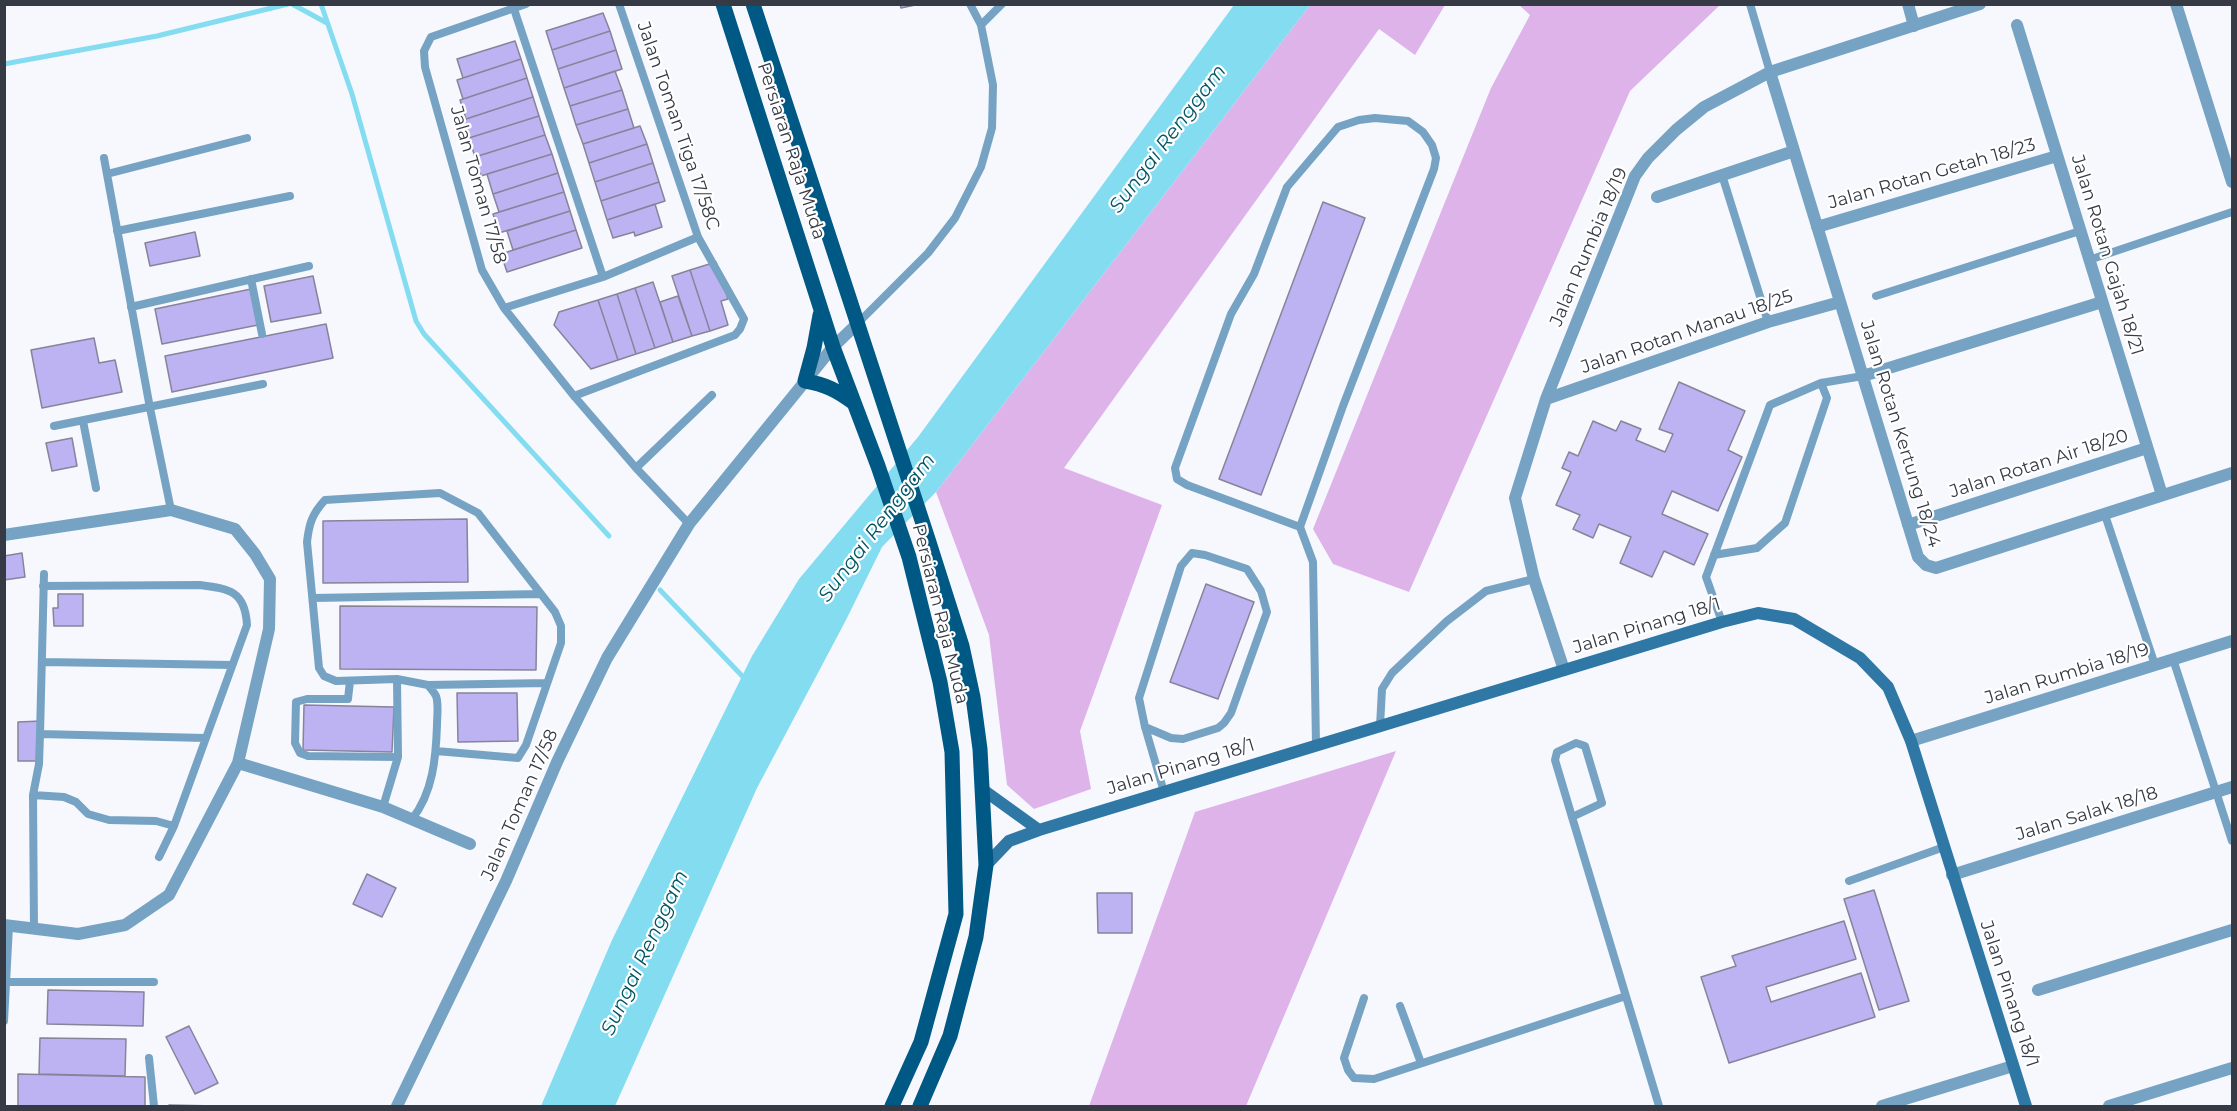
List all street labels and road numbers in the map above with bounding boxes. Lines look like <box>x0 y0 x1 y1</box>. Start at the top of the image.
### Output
street label: Jalan Toman Tiga 17/58C <box>632 19 724 233</box>
street label: Persiaran Raja Muda <box>752 60 830 242</box>
street label: Jalan Toman 17/58 <box>445 104 511 266</box>
street label: Jalan Rotan Getah 18/23 <box>1826 134 2038 214</box>
street label: Jalan Rotan Gajah 18/21 <box>2066 152 2148 358</box>
street label: Jalan Rumbia 18/19 <box>1546 164 1632 330</box>
street label: Jalan Rotan Manau 18/25 <box>1578 286 1796 378</box>
street label: Jalan Rotan Kertung 18/24 <box>1855 318 1945 550</box>
street label: Jalan Rotan Air 18/20 <box>1947 425 2131 503</box>
street label: Persiaran Raja Muda <box>907 522 973 706</box>
street label: Jalan Pinang 18/1 <box>1571 593 1723 659</box>
street label: Jalan Rumbia 18/19 <box>1982 639 2152 709</box>
street label: Jalan Toman 17/58 <box>477 726 563 884</box>
street label: Jalan Pinang 18/1 <box>1105 734 1257 800</box>
street label: Jalan Salak 18/18 <box>2013 782 2161 846</box>
street label: Jalan Pinang 18/1 <box>1975 918 2043 1070</box>

